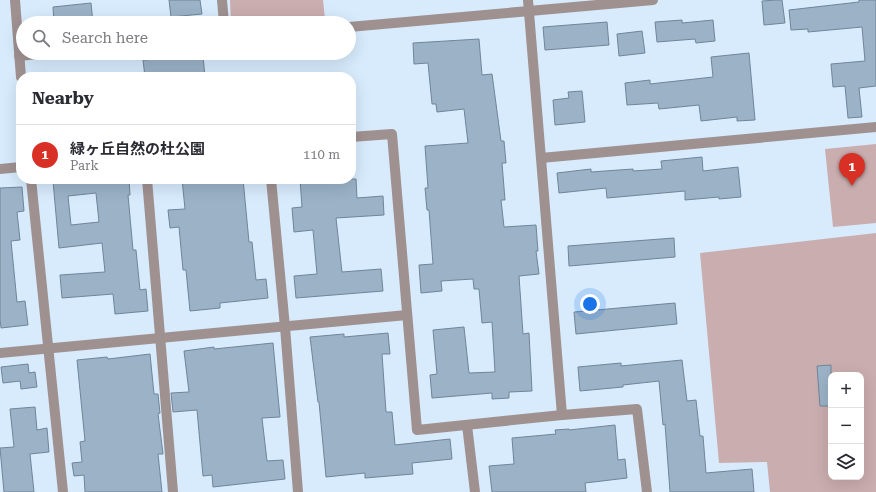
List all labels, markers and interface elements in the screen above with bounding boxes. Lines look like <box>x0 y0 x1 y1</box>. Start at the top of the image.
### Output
search box <box>16 16 356 60</box>
icon: search <box>30 27 52 49</box>
text: Search here <box>62 29 148 47</box>
text: Nearby <box>32 88 94 108</box>
text: 緑ヶ丘自然の杜公園 <box>70 140 205 158</box>
text: 1 <box>41 147 49 162</box>
text: 110 m <box>303 147 340 162</box>
pin: 1 <box>839 153 865 186</box>
text: Park <box>70 158 99 173</box>
your location <box>580 294 600 314</box>
map controls <box>828 372 864 480</box>
button: + <box>828 372 864 408</box>
button: − <box>828 408 864 444</box>
button: layers <box>828 444 864 480</box>

